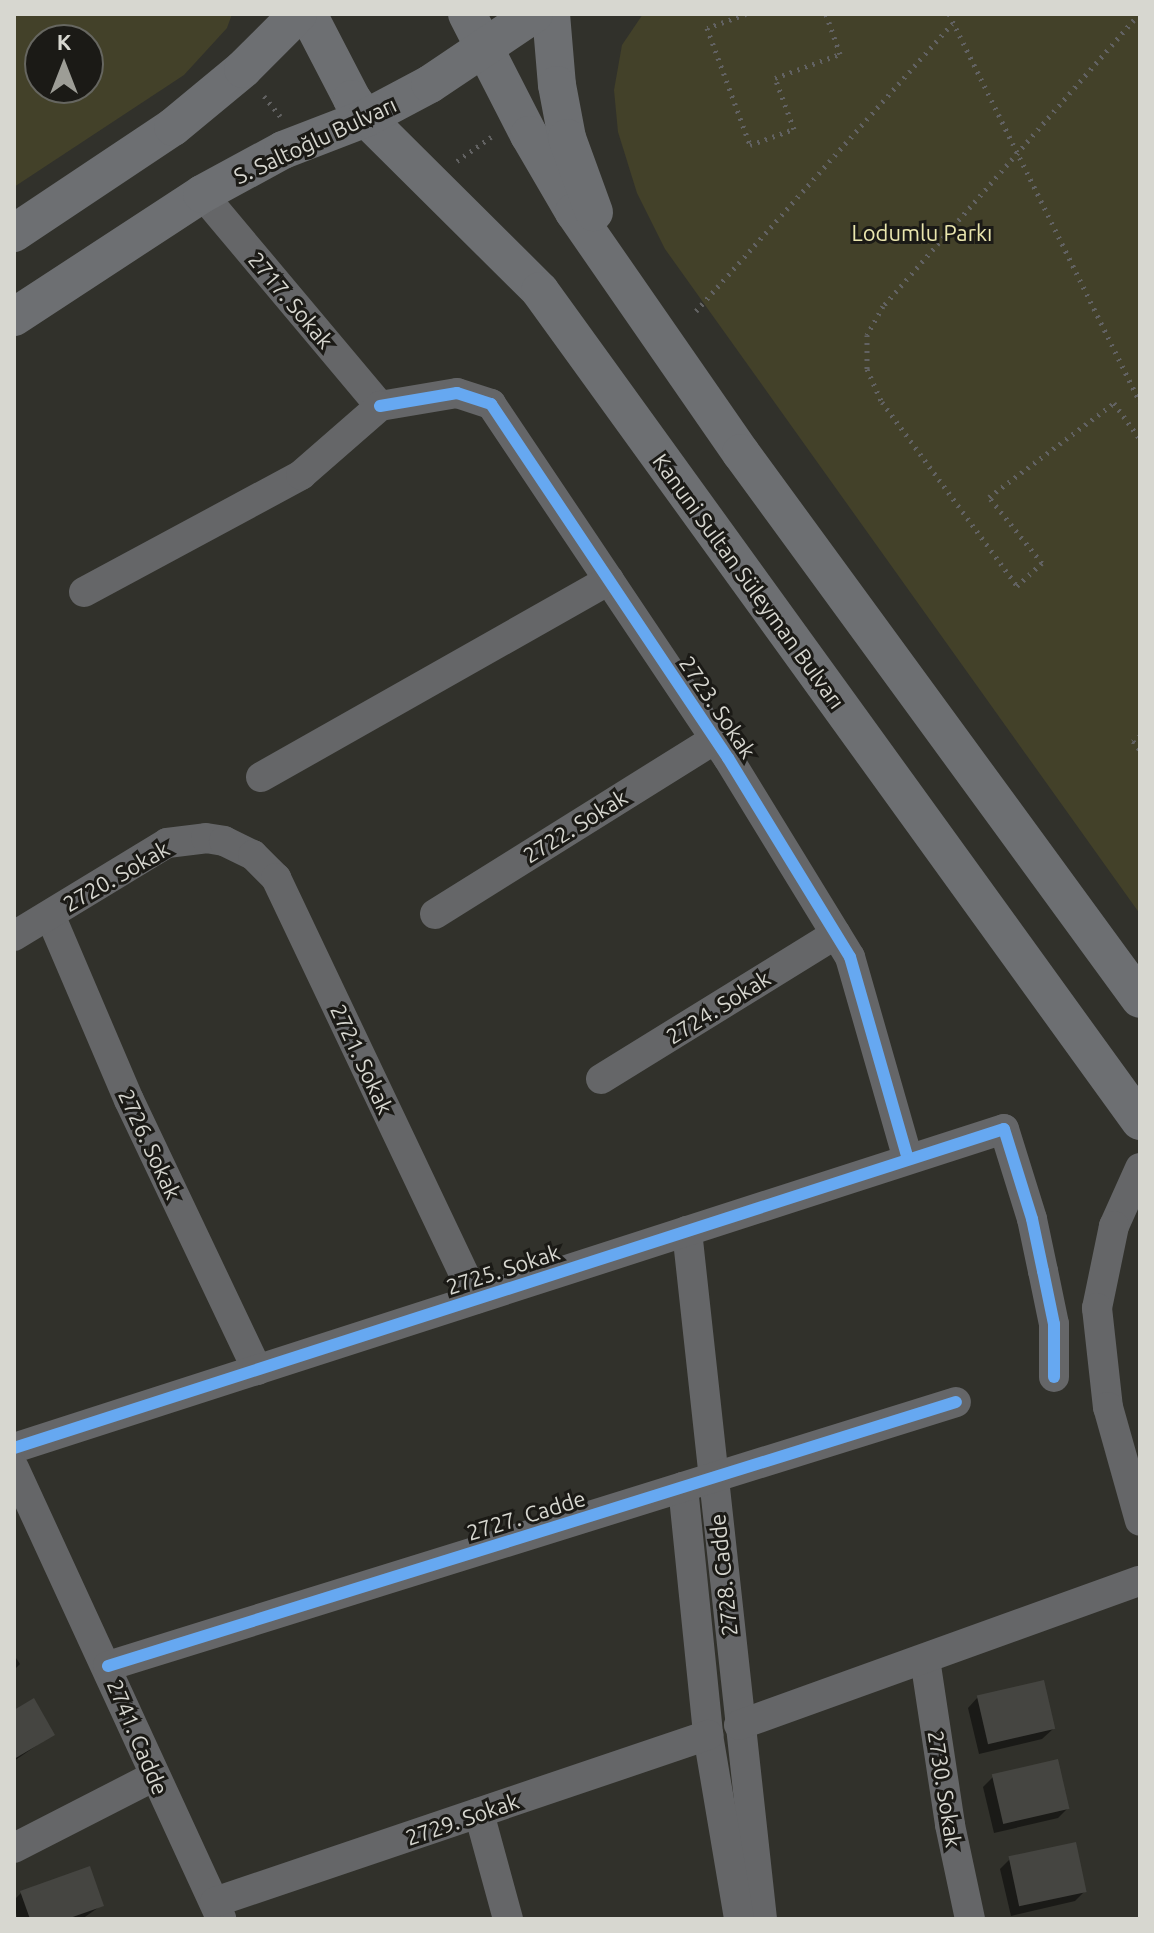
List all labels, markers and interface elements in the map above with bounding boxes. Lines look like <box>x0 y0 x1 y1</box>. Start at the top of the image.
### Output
north arrow <box>24 24 104 104</box>
text: K <box>57 29 71 54</box>
street label: S. Saltoğlu Bulvarı <box>229 91 401 189</box>
park label: Lodumlu Parkı <box>852 220 992 246</box>
street label: 2717. Sokak <box>243 246 339 354</box>
street label: Kanuni Sultan Süleyman Bulvarı <box>648 448 850 714</box>
street label: 2723. Sokak <box>674 651 762 763</box>
street label: 2722. Sokak <box>518 784 632 868</box>
street label: 2720. Sokak <box>58 835 174 917</box>
street label: 2724. Sokak <box>661 965 775 1049</box>
street label: 2721. Sokak <box>325 1000 399 1118</box>
street label: 2726. Sokak <box>113 1085 187 1203</box>
street label: 2725. Sokak <box>443 1238 563 1300</box>
street label: 2727. Cadde <box>463 1484 589 1546</box>
street label: 2728. Cadde <box>703 1513 743 1637</box>
street label: 2741. Cadde <box>102 1675 174 1799</box>
street label: 2730. Sokak <box>923 1729 967 1849</box>
street label: 2729. Sokak <box>402 1787 522 1851</box>

